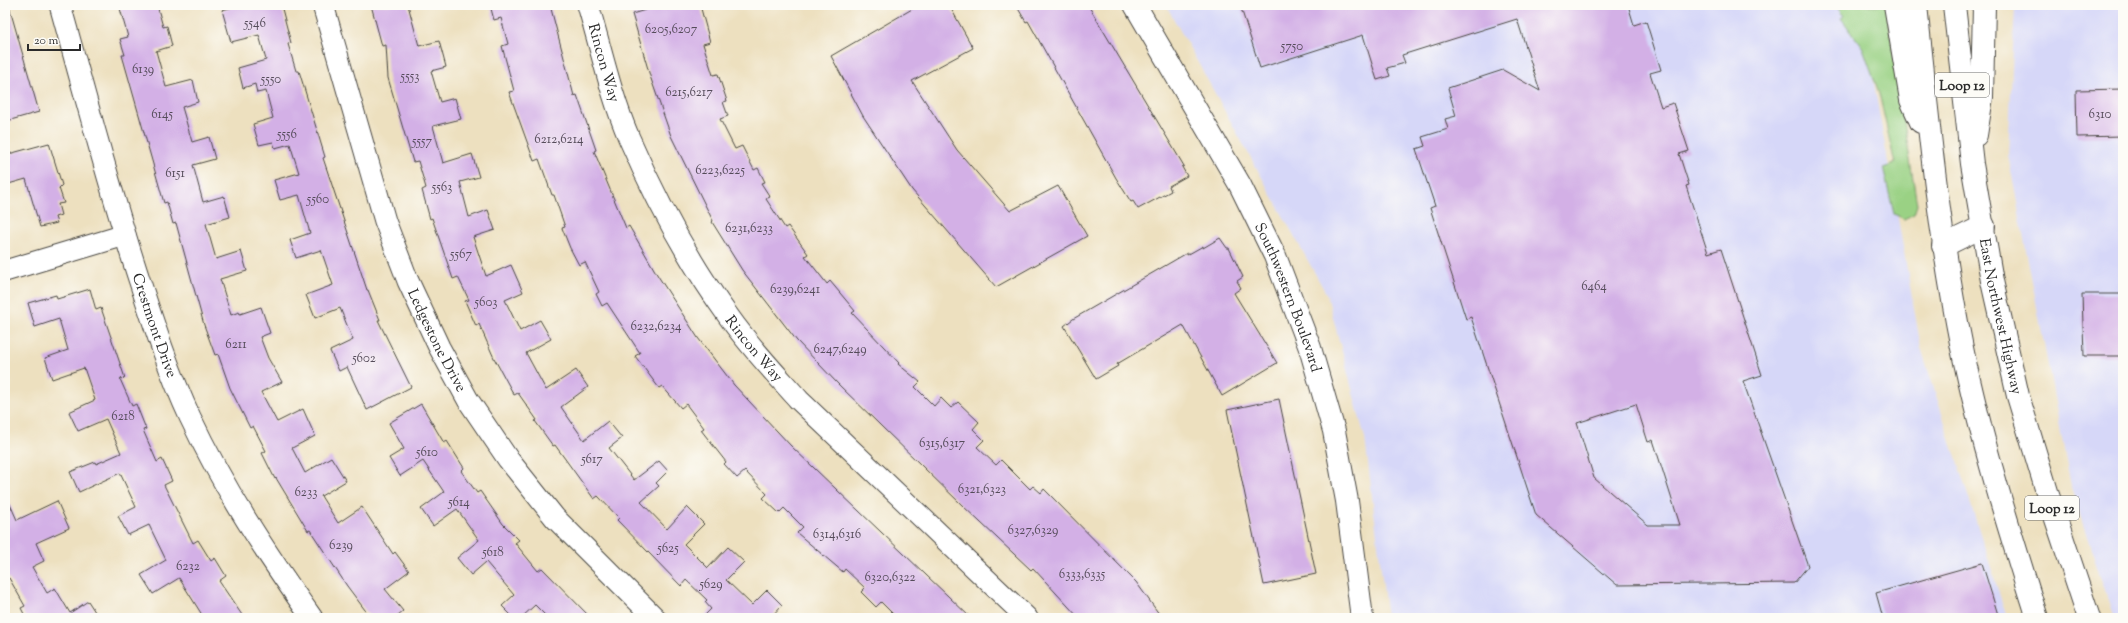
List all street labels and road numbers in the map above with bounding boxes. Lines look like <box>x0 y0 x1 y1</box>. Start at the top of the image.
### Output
street label: Rincon Way <box>582 21 624 106</box>
road number: Loop 12 <box>1935 73 1989 97</box>
street label: Southwestern Boulevard <box>1248 220 1326 375</box>
street label: East Northwest Highway <box>1973 237 2026 397</box>
street label: Crestmont Drive <box>126 271 181 381</box>
street label: Ledgestone Drive <box>401 286 471 396</box>
street label: Rincon Way <box>719 312 787 388</box>
road number: Loop 12 <box>2025 496 2079 520</box>

